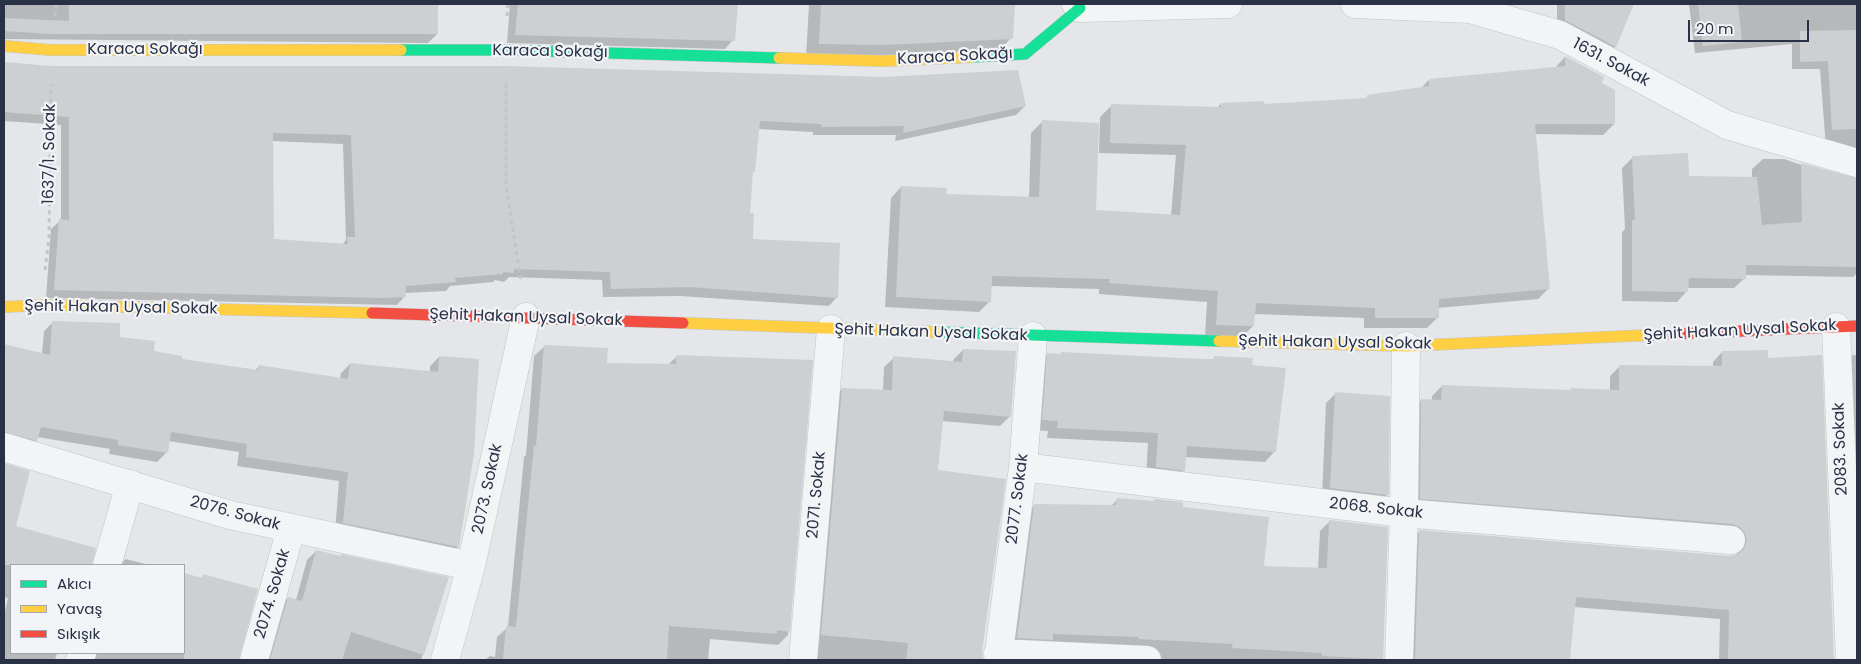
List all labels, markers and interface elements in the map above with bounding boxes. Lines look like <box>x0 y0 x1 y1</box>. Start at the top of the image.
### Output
scale bar <box>1691 10 1812 42</box>
text: 20 m <box>1696 18 1734 39</box>
street label: 1631. Sokak <box>1569 35 1653 91</box>
street label: Karaca Sokağı <box>87 40 203 60</box>
street label: Karaca Sokağı <box>492 41 608 63</box>
street label: Karaca Sokağı <box>897 44 1013 70</box>
street label: 1637/1. Sokak <box>40 103 60 205</box>
street label: Şehit Hakan Uysal Sokak <box>24 297 218 319</box>
street label: Şehit Hakan Uysal Sokak <box>429 305 623 331</box>
street label: Şehit Hakan Uysal Sokak <box>1643 316 1837 346</box>
street label: Şehit Hakan Uysal Sokak <box>834 320 1028 346</box>
street label: Şehit Hakan Uysal Sokak <box>1238 332 1432 354</box>
street label: 2083. Sokak <box>1830 402 1852 496</box>
street label: 2073. Sokak <box>469 442 507 536</box>
street label: 2071. Sokak <box>804 450 830 540</box>
street label: 2077. Sokak <box>1003 453 1033 545</box>
street label: 2076. Sokak <box>188 493 282 535</box>
street label: 2068. Sokak <box>1328 495 1424 523</box>
street label: 2074. Sokak <box>251 547 295 641</box>
legend <box>10 564 185 654</box>
text: Akıcı <box>57 573 91 594</box>
text: Yavaş <box>57 598 102 619</box>
text: Sıkışık <box>57 623 100 644</box>

